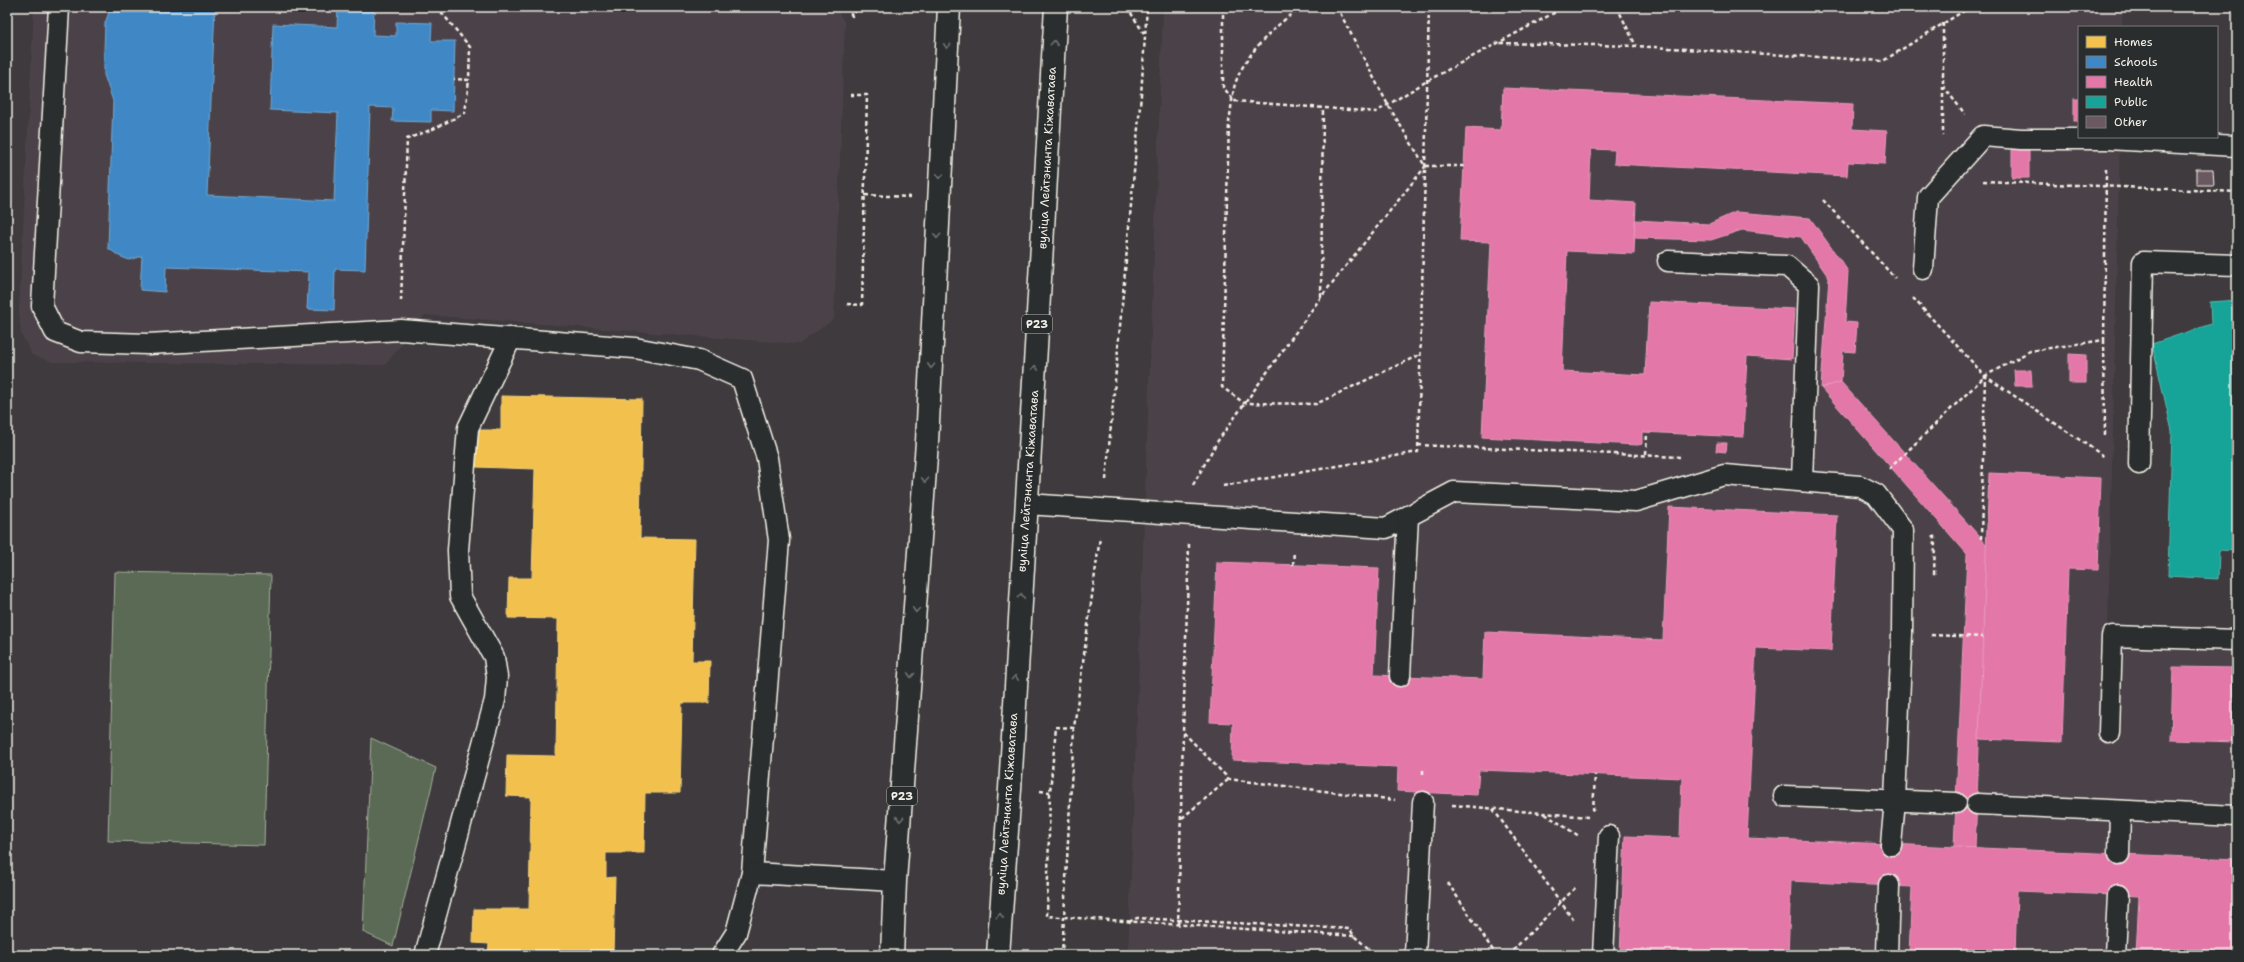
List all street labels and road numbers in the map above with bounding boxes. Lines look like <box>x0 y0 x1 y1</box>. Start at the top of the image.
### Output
street label: вуліца Лейтэнанта Кіжаватава <box>1034 66 1060 250</box>
road number: Р23 <box>1022 315 1052 333</box>
street label: вуліца Лейтэнанта Кіжаватава <box>1014 389 1042 573</box>
street label: вуліца Лейтэнанта Кіжаватава <box>993 712 1021 896</box>
road number: Р23 <box>887 787 917 805</box>

